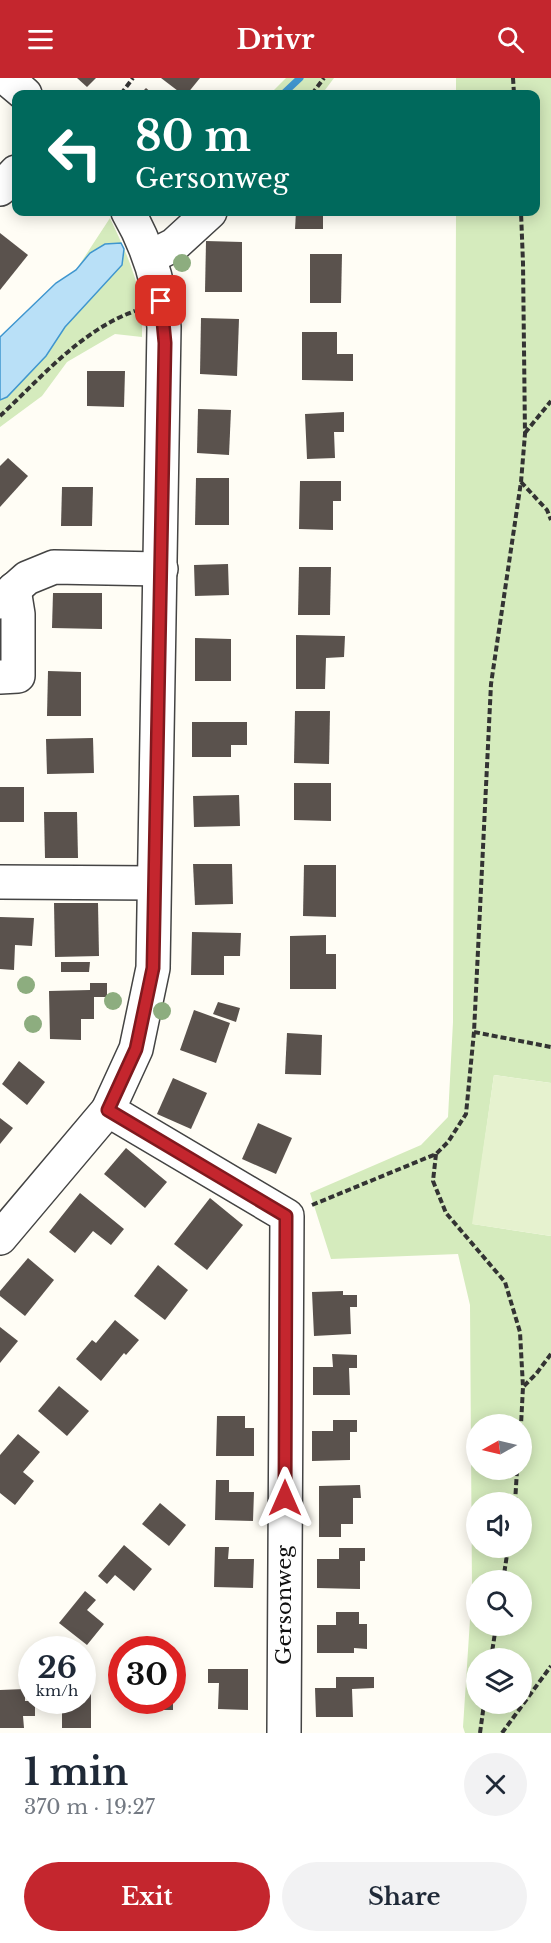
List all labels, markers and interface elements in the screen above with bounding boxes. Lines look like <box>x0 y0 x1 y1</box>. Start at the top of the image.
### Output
icon: menu <box>24 23 57 56</box>
text: Drivr <box>236 23 315 56</box>
icon: search <box>494 23 527 56</box>
text: 80 m <box>135 110 251 162</box>
icon: left <box>36 114 114 192</box>
text: Gersonweg <box>135 162 289 195</box>
pin <box>135 275 186 326</box>
icon: arrive <box>144 284 177 317</box>
north arrow <box>466 1414 532 1480</box>
map controls <box>466 1414 532 1714</box>
position arrow <box>253 1466 317 1530</box>
button: sound <box>466 1492 532 1558</box>
street label: Gersonweg <box>271 1545 297 1665</box>
button: search <box>466 1570 532 1636</box>
speed limit sign: 30 <box>108 1636 186 1714</box>
button: layers <box>466 1648 532 1714</box>
text: 26 <box>37 1649 77 1686</box>
text: km/h <box>36 1681 78 1700</box>
text: 1 min <box>24 1750 128 1795</box>
button: close <box>464 1753 527 1816</box>
text: 370 m · 19:27 <box>24 1795 155 1819</box>
button: Exit <box>24 1862 270 1931</box>
button: Share <box>282 1862 527 1931</box>

